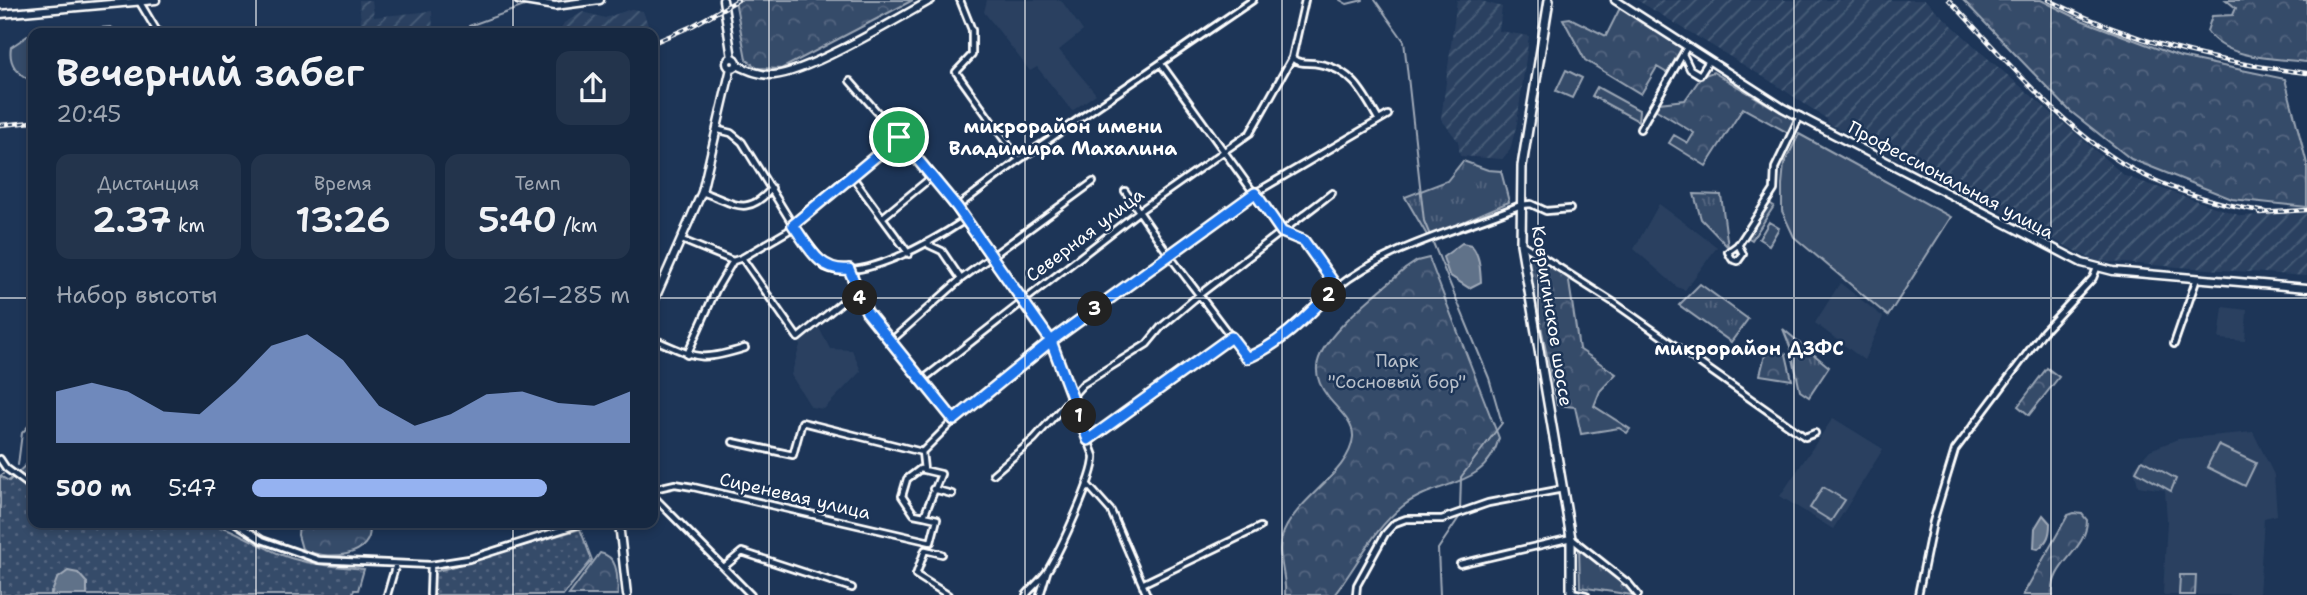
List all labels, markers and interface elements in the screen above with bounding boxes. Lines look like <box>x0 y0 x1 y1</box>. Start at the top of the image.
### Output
text: Вечерний забег <box>56 47 364 98</box>
button: share <box>556 51 630 125</box>
text: 20:45 <box>56 99 121 129</box>
pin <box>869 107 929 167</box>
district label: микрорайон имени Владимира Махалина <box>949 114 1177 161</box>
street label: Профессиональная улица <box>1844 115 2058 245</box>
icon: arrive <box>880 118 918 156</box>
text: Дистанция <box>97 171 199 196</box>
text: Время <box>314 171 372 196</box>
text: Темп <box>515 171 561 196</box>
street label: Северная улица <box>1021 183 1149 287</box>
text: 2.37 <box>92 196 171 243</box>
text: 13:26 <box>295 196 391 243</box>
text: 5:40 <box>478 196 557 243</box>
text: km <box>171 213 205 238</box>
text: /km <box>557 213 597 238</box>
street label: Ковригинское шоссе <box>1526 224 1578 408</box>
pin: 2 <box>1312 278 1346 312</box>
text: Набор высоты <box>56 280 217 310</box>
text: 261–285 m <box>502 280 630 310</box>
pin: 4 <box>842 280 878 316</box>
text: 2 <box>1322 282 1335 307</box>
text: 4 <box>853 285 866 310</box>
pin: 3 <box>1078 292 1112 326</box>
text: 3 <box>1088 296 1101 321</box>
district label: микрорайон ДЗФС <box>1654 336 1844 361</box>
park label: Парк "Сосновый бор" <box>1328 349 1466 394</box>
pin: 1 <box>1062 398 1096 434</box>
text: 1 <box>1074 403 1083 428</box>
street label: Сиреневая улица <box>717 467 873 525</box>
text: 500 m <box>56 473 131 503</box>
text: 5:47 <box>168 473 217 503</box>

